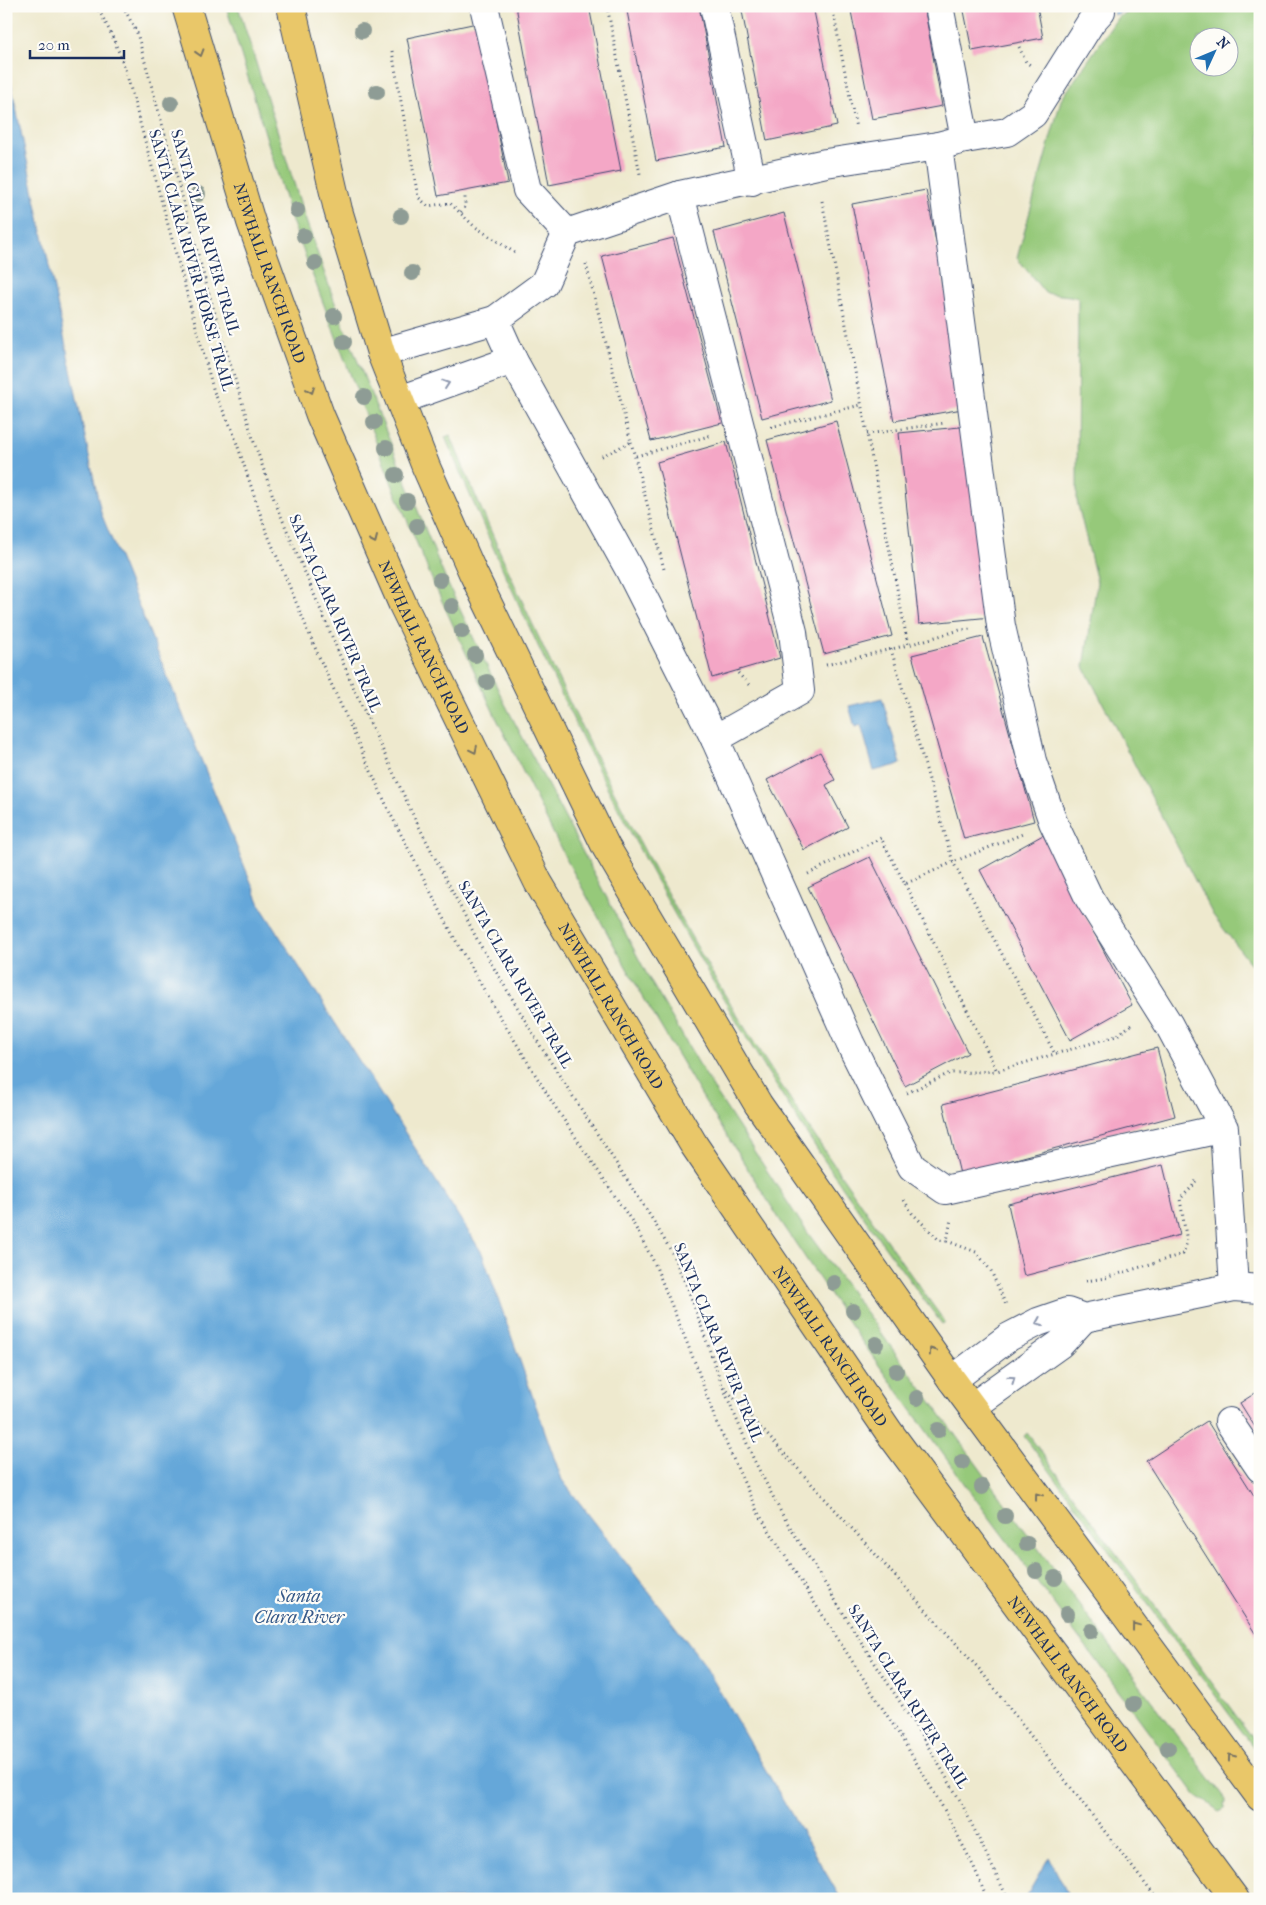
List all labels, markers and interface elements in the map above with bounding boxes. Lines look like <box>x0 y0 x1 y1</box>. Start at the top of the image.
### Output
scale bar <box>30 28 124 60</box>
north arrow <box>1188 28 1238 78</box>
text: N <box>1213 34 1233 53</box>
text: 20 m <box>38 36 70 54</box>
one-way arrow <box>194 48 204 57</box>
street label: SANTA CLARA RIVER HORSE TRAIL <box>145 127 238 393</box>
street label: SANTA CLARA RIVER TRAIL <box>167 127 244 338</box>
street label: NEWHALL RANCH ROAD <box>230 180 310 366</box>
one-way arrow <box>442 380 450 390</box>
one-way arrow <box>305 385 315 394</box>
street label: SANTA CLARA RIVER TRAIL <box>285 511 386 715</box>
one-way arrow <box>368 535 379 544</box>
street label: NEWHALL RANCH ROAD <box>375 557 473 737</box>
one-way arrow <box>467 745 478 754</box>
street label: SANTA CLARA RIVER TRAIL <box>454 877 577 1072</box>
street label: NEWHALL RANCH ROAD <box>554 919 668 1093</box>
street label: SANTA CLARA RIVER TRAIL <box>670 1240 767 1445</box>
street label: NEWHALL RANCH ROAD <box>769 1262 892 1430</box>
one-way arrow <box>1035 1316 1044 1326</box>
one-way arrow <box>929 1347 938 1356</box>
one-way arrow <box>1006 1376 1015 1385</box>
one-way arrow <box>1035 1492 1044 1502</box>
water label: Santa Clara River <box>254 1586 346 1628</box>
street label: NEWHALL RANCH ROAD <box>1004 1592 1132 1756</box>
street label: SANTA CLARA RIVER TRAIL <box>844 1601 973 1792</box>
one-way arrow <box>1132 1623 1140 1632</box>
one-way arrow <box>1228 1753 1237 1763</box>

